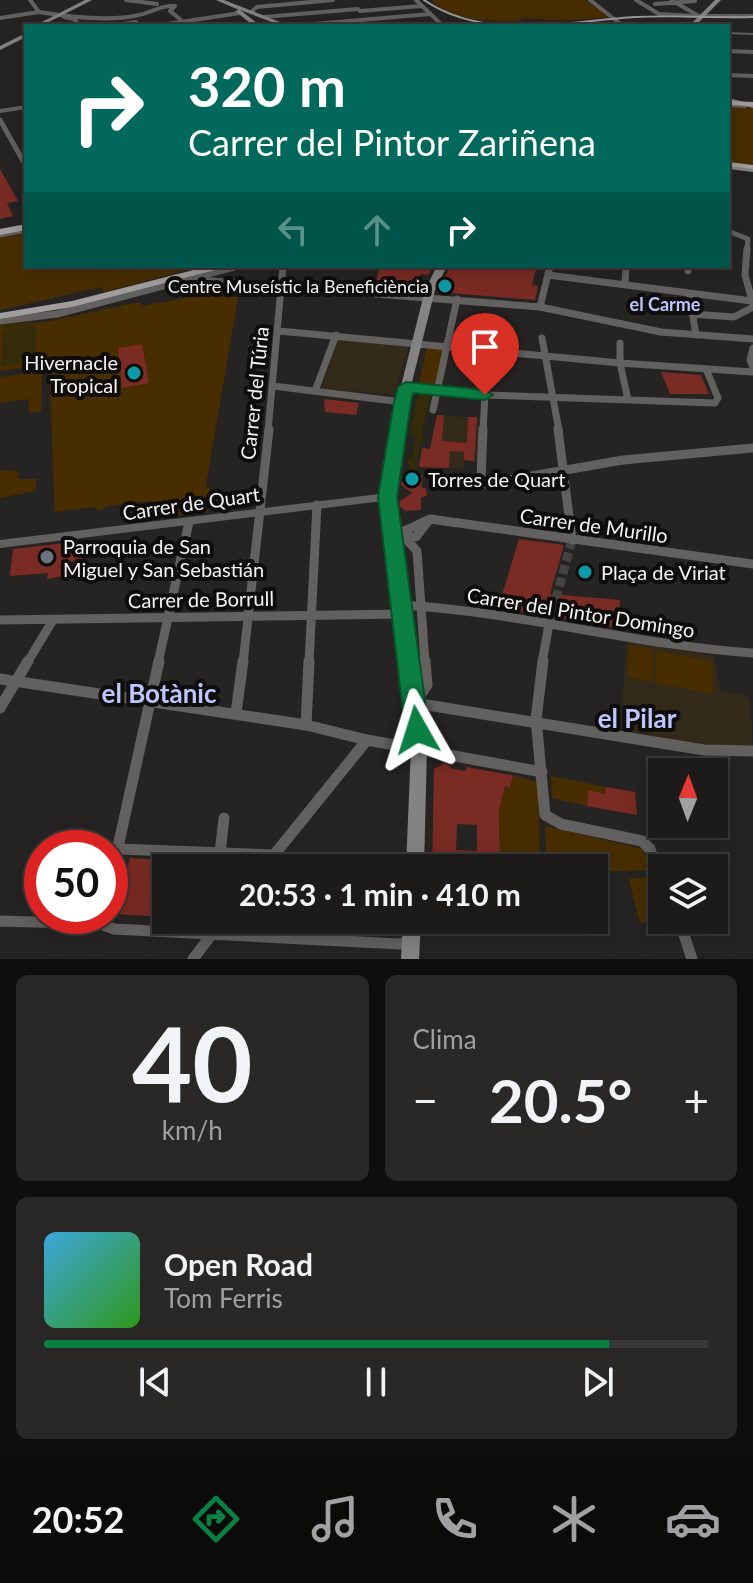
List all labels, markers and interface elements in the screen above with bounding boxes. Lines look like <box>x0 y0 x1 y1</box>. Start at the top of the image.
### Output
text: 320 m <box>188 52 346 119</box>
icon: right <box>56 56 160 160</box>
text: Carrer del Pintor Zariñena <box>188 120 596 164</box>
icon: left <box>271 208 315 252</box>
icon: ahead <box>355 208 399 252</box>
icon: right <box>439 208 483 252</box>
place label: Centre Museístic la Beneficiència <box>168 275 429 297</box>
marker: Centre Museístic la Beneficiència <box>436 277 454 295</box>
district label: el Carme <box>630 293 701 315</box>
pin <box>451 313 519 395</box>
street label: Carrer del Túria <box>235 325 273 461</box>
icon: arrive <box>463 325 507 369</box>
place label: Hivernacle Tropical <box>24 350 118 397</box>
marker: Hivernacle Tropical <box>125 364 143 382</box>
place label: Torres de Quart <box>428 467 565 491</box>
marker: Torres de Quart <box>403 470 421 488</box>
street label: Carrer de Quart <box>121 481 261 525</box>
street label: Carrer de Murillo <box>518 503 670 547</box>
place label: Parroquia de San Miguel y San Sebastián <box>63 534 264 581</box>
marker: Parroquia de San Miguel y San Sebastián <box>38 548 56 566</box>
place label: Plaça de Viriat <box>601 560 726 584</box>
marker: Plaça de Viriat <box>576 563 594 581</box>
street label: Carrer del Pintor Domingo <box>465 582 697 642</box>
street label: Carrer de Borrull <box>128 586 274 612</box>
district label: el Botànic <box>102 677 217 709</box>
position arrow <box>375 688 459 772</box>
district label: el Pilar <box>598 702 677 734</box>
north arrow <box>648 758 728 838</box>
map controls <box>648 758 728 934</box>
speed limit sign: 50 <box>24 830 128 934</box>
button: layers <box>648 854 728 934</box>
text: 20:53 · 1 min · 410 m <box>239 876 521 912</box>
text: 40 <box>132 999 253 1124</box>
text: Clima <box>413 1023 477 1055</box>
text: 20.5° <box>489 1064 633 1136</box>
text: − <box>413 1074 438 1126</box>
text: + <box>683 1074 709 1126</box>
text: km/h <box>162 1114 223 1146</box>
text: Open Road <box>164 1246 313 1282</box>
text: Tom Ferris <box>164 1282 283 1314</box>
icon: previous <box>133 1360 177 1404</box>
icon: pause <box>354 1360 398 1404</box>
icon: next <box>576 1360 620 1404</box>
icon: directions <box>188 1491 244 1547</box>
icon: music <box>307 1491 363 1547</box>
icon: phone <box>427 1491 483 1547</box>
icon: climate <box>546 1491 602 1547</box>
icon: car <box>665 1491 721 1547</box>
text: 20:52 <box>32 1497 124 1541</box>

